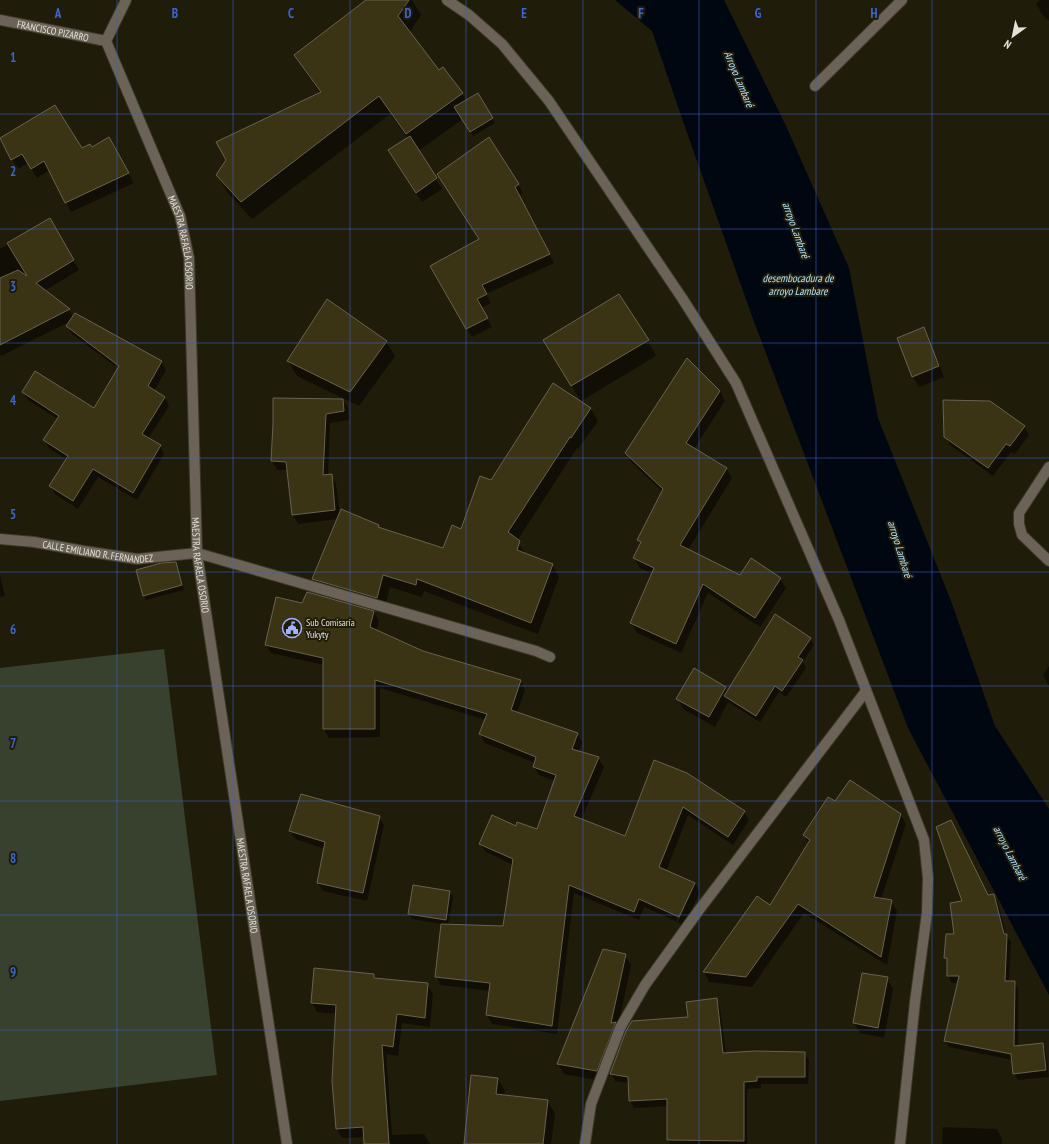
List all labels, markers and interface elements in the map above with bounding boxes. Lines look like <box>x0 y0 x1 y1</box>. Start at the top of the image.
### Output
text: A <box>54 5 62 22</box>
text: B <box>172 5 178 22</box>
text: C <box>288 5 294 22</box>
text: D <box>405 5 412 22</box>
text: E <box>521 5 527 22</box>
text: F <box>638 5 644 22</box>
text: G <box>755 5 762 22</box>
text: H <box>871 5 878 22</box>
north arrow <box>993 16 1033 56</box>
street label: FRANCISCO PIZARRO <box>16 18 90 45</box>
text: N <box>1001 37 1014 52</box>
text: 1 <box>10 49 16 66</box>
water label: Arroyo Lambaré <box>721 49 758 111</box>
text: 2 <box>10 163 16 180</box>
street label: MAESTRA RAFAELA OSORIO <box>165 194 196 290</box>
water label: arroyo Lambaré <box>779 200 813 261</box>
water label: desembocadura de arroyo Lambare <box>762 271 835 298</box>
text: 3 <box>10 278 16 295</box>
text: 4 <box>10 392 17 409</box>
text: 5 <box>10 506 16 523</box>
street label: MAESTRA RAFAELA OSORIO <box>189 517 212 614</box>
water label: arroyo Lambaré <box>885 519 916 581</box>
street label: CALLE EMILIANO R. FERNANDEZ <box>42 538 155 566</box>
place label: Sub Comisaría Yukyty <box>306 616 355 641</box>
public building icon: Sub Comisaría Yukyty <box>281 617 303 639</box>
text: 6 <box>10 621 16 638</box>
text: 7 <box>10 735 16 752</box>
water label: arroyo Lambaré <box>990 824 1030 884</box>
street label: MAESTRA RAFAELA OSORIO <box>233 837 261 935</box>
text: 8 <box>10 850 16 867</box>
text: 9 <box>10 964 16 981</box>

